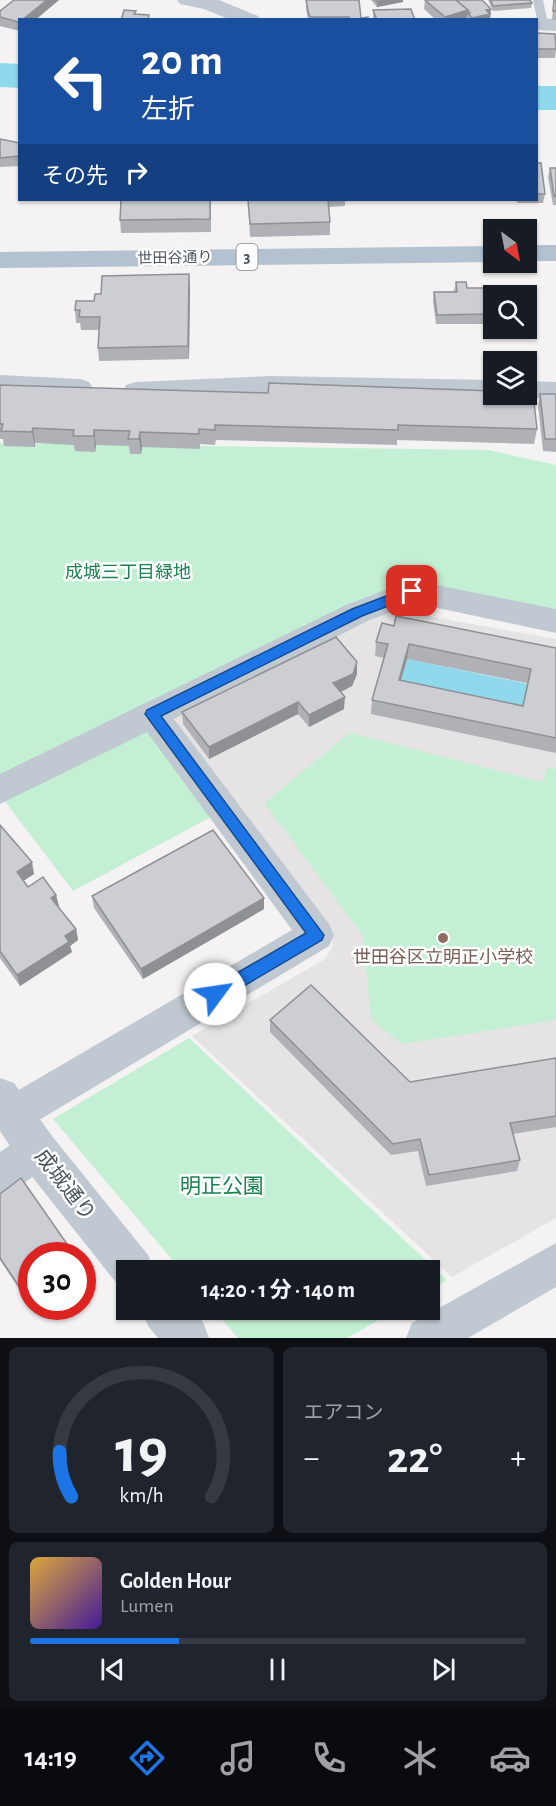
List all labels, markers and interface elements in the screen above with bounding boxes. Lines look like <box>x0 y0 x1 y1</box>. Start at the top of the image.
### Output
text: 20 m <box>141 40 223 82</box>
icon: left <box>42 42 120 120</box>
text: 左折 <box>141 96 195 123</box>
icon: right <box>120 156 153 189</box>
text: その先 <box>42 165 108 187</box>
north arrow <box>483 219 537 273</box>
map controls <box>483 219 537 405</box>
road number: 3 <box>236 244 258 270</box>
street label: 世田谷通り <box>137 249 213 266</box>
button: search <box>483 285 537 339</box>
button: layers <box>483 351 537 405</box>
park label: 成城三丁目緑地 <box>65 563 191 582</box>
pin <box>386 565 437 616</box>
icon: arrive <box>395 574 428 607</box>
marker: 世田谷区立明正小学校 <box>436 931 450 945</box>
place label: 世田谷区立明正小学校 <box>353 947 533 967</box>
position arrow <box>183 962 247 1026</box>
street label: 成城通り <box>31 1145 100 1225</box>
park label: 明正公園 <box>180 1176 264 1197</box>
speed limit sign: 30 <box>18 1242 96 1320</box>
text: 14:20 · 1 分 · 140 m <box>201 1279 355 1301</box>
text: エアコン <box>304 1403 384 1423</box>
text: 19 <box>115 1421 168 1483</box>
text: 22° <box>387 1436 443 1481</box>
text: − <box>304 1442 319 1475</box>
text: + <box>510 1442 526 1475</box>
text: km/h <box>119 1485 163 1506</box>
text: Golden Hour <box>120 1570 231 1592</box>
text: Lumen <box>120 1596 174 1616</box>
icon: previous <box>96 1653 129 1686</box>
icon: pause <box>261 1653 294 1686</box>
icon: next <box>427 1653 460 1686</box>
icon: directions <box>126 1737 168 1779</box>
icon: music <box>217 1737 259 1779</box>
icon: phone <box>308 1737 350 1779</box>
icon: climate <box>399 1737 441 1779</box>
icon: car <box>489 1737 531 1779</box>
text: 14:19 <box>24 1744 77 1771</box>

